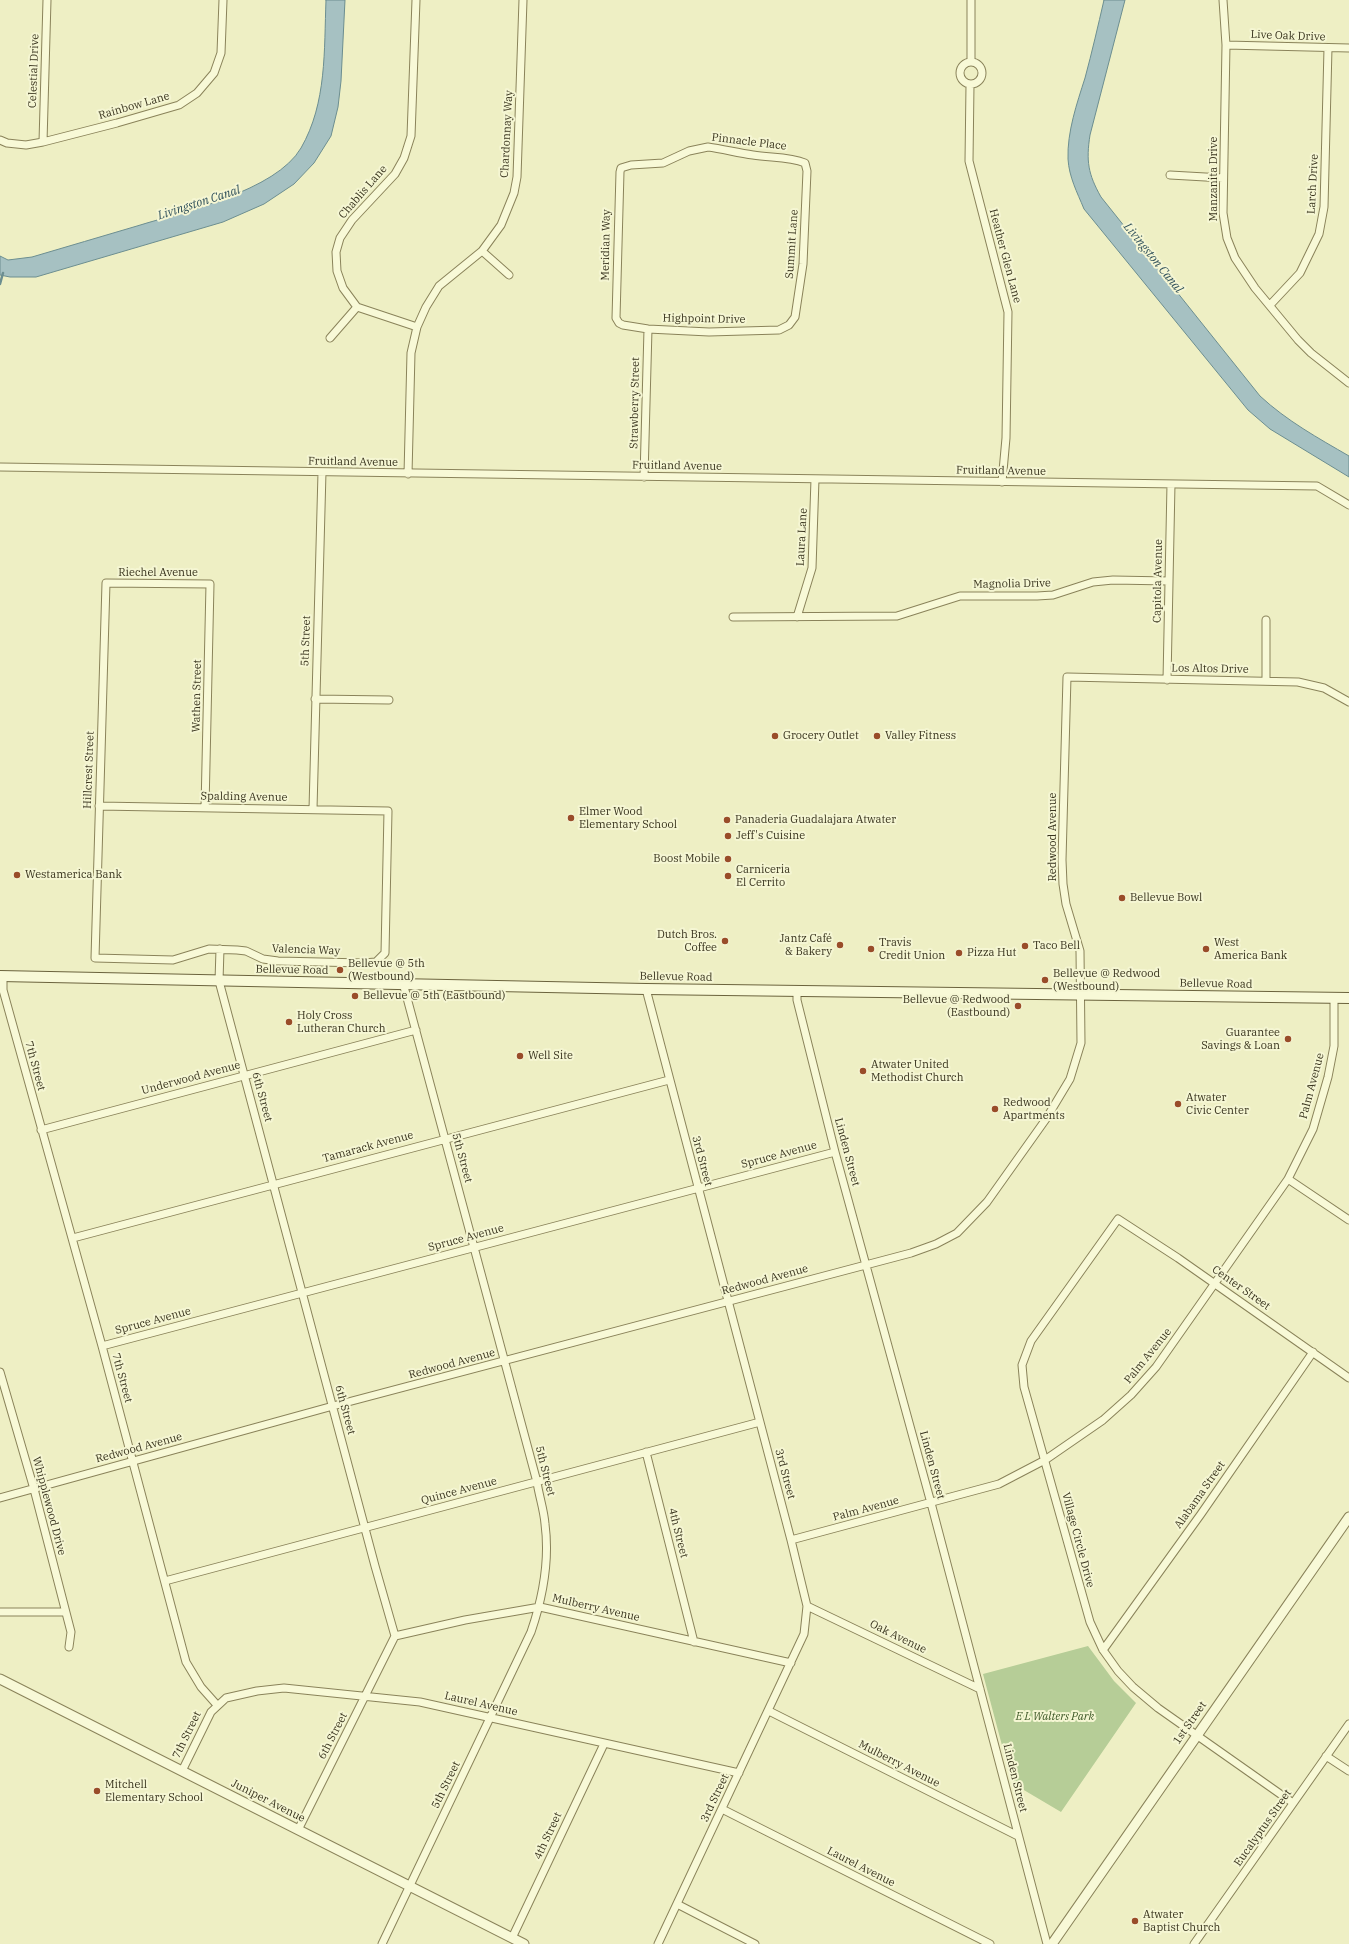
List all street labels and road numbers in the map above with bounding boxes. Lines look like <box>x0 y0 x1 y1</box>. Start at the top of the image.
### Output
street label: Live Oak Drive <box>1250 28 1326 44</box>
street label: Celestial Drive <box>26 34 42 108</box>
street label: Rainbow Lane <box>97 90 171 122</box>
street label: Chardonnay Way <box>498 90 516 178</box>
street label: Pinnacle Place <box>711 131 787 153</box>
street label: Manzanita Drive <box>1207 137 1221 221</box>
street label: Larch Drive <box>1305 154 1321 214</box>
street label: Chablis Lane <box>336 163 390 221</box>
street label: Heather Glen Lane <box>986 208 1024 304</box>
street label: Meridian Way <box>599 209 613 281</box>
street label: Summit Lane <box>783 209 801 279</box>
street label: Highpoint Drive <box>663 312 745 326</box>
street label: Strawberry Street <box>628 357 642 449</box>
street label: Fruitland Avenue <box>308 455 398 469</box>
street label: Fruitland Avenue <box>632 459 722 473</box>
street label: Fruitland Avenue <box>956 464 1046 478</box>
street label: Laura Lane <box>794 508 810 566</box>
street label: Capitola Avenue <box>1151 539 1165 623</box>
street label: Riechel Avenue <box>118 566 198 580</box>
street label: Magnolia Drive <box>973 577 1051 591</box>
street label: 5th Street <box>299 615 313 667</box>
street label: Wathen Street <box>190 659 204 733</box>
street label: Los Altos Drive <box>1171 662 1249 676</box>
street label: Hillcrest Street <box>81 731 97 809</box>
street label: Spalding Avenue <box>200 790 288 804</box>
street label: Redwood Avenue <box>1046 793 1060 881</box>
street label: Valencia Way <box>272 942 340 958</box>
street label: Bellevue Road <box>255 963 329 977</box>
street label: Bellevue Road <box>639 970 713 984</box>
street label: Bellevue Road <box>1179 977 1253 991</box>
street label: 7th Street <box>22 1040 48 1092</box>
street label: Palm Avenue <box>1297 1052 1327 1120</box>
street label: Underwood Avenue <box>140 1058 242 1098</box>
street label: 6th Street <box>249 1071 275 1123</box>
street label: Linden Street <box>832 1116 862 1188</box>
street label: Tamarack Avenue <box>321 1129 415 1165</box>
street label: 5th Street <box>449 1132 475 1184</box>
street label: 3rd Street <box>689 1134 715 1188</box>
street label: Spruce Avenue <box>740 1139 818 1171</box>
street label: Spruce Avenue <box>427 1222 505 1254</box>
street label: Redwood Avenue <box>720 1262 810 1298</box>
street label: Center Street <box>1209 1263 1273 1313</box>
street label: Spruce Avenue <box>114 1305 192 1337</box>
street label: Palm Avenue <box>1122 1326 1174 1386</box>
street label: Redwood Avenue <box>407 1346 497 1382</box>
street label: 7th Street <box>109 1352 135 1404</box>
street label: 6th Street <box>332 1384 358 1436</box>
street label: Linden Street <box>917 1429 947 1501</box>
street label: Redwood Avenue <box>94 1430 184 1466</box>
street label: 5th Street <box>532 1445 558 1497</box>
street label: 3rd Street <box>772 1447 798 1501</box>
street label: Whipplewood Drive <box>29 1455 69 1557</box>
street label: Alabama Street <box>1172 1459 1228 1531</box>
street label: Quince Avenue <box>420 1475 498 1507</box>
street label: Village Circle Drive <box>1059 1491 1097 1589</box>
street label: Palm Avenue <box>832 1494 900 1524</box>
street label: 4th Street <box>665 1507 691 1559</box>
street label: Mulberry Avenue <box>551 1592 641 1624</box>
street label: Oak Avenue <box>867 1618 929 1656</box>
street label: Laurel Avenue <box>443 1689 519 1719</box>
street label: 1st Street <box>1170 1699 1210 1747</box>
street label: 7th Street <box>170 1709 204 1761</box>
street label: 6th Street <box>316 1710 350 1762</box>
street label: Mulberry Avenue <box>856 1738 942 1790</box>
street label: Linden Street <box>1000 1742 1030 1814</box>
street label: 5th Street <box>429 1759 463 1811</box>
street label: 3rd Street <box>698 1772 732 1824</box>
street label: Juniper Avenue <box>229 1777 307 1825</box>
street label: Eucalyptus Street <box>1232 1787 1294 1869</box>
street label: 4th Street <box>531 1810 565 1862</box>
street label: Laurel Avenue <box>825 1844 897 1890</box>

